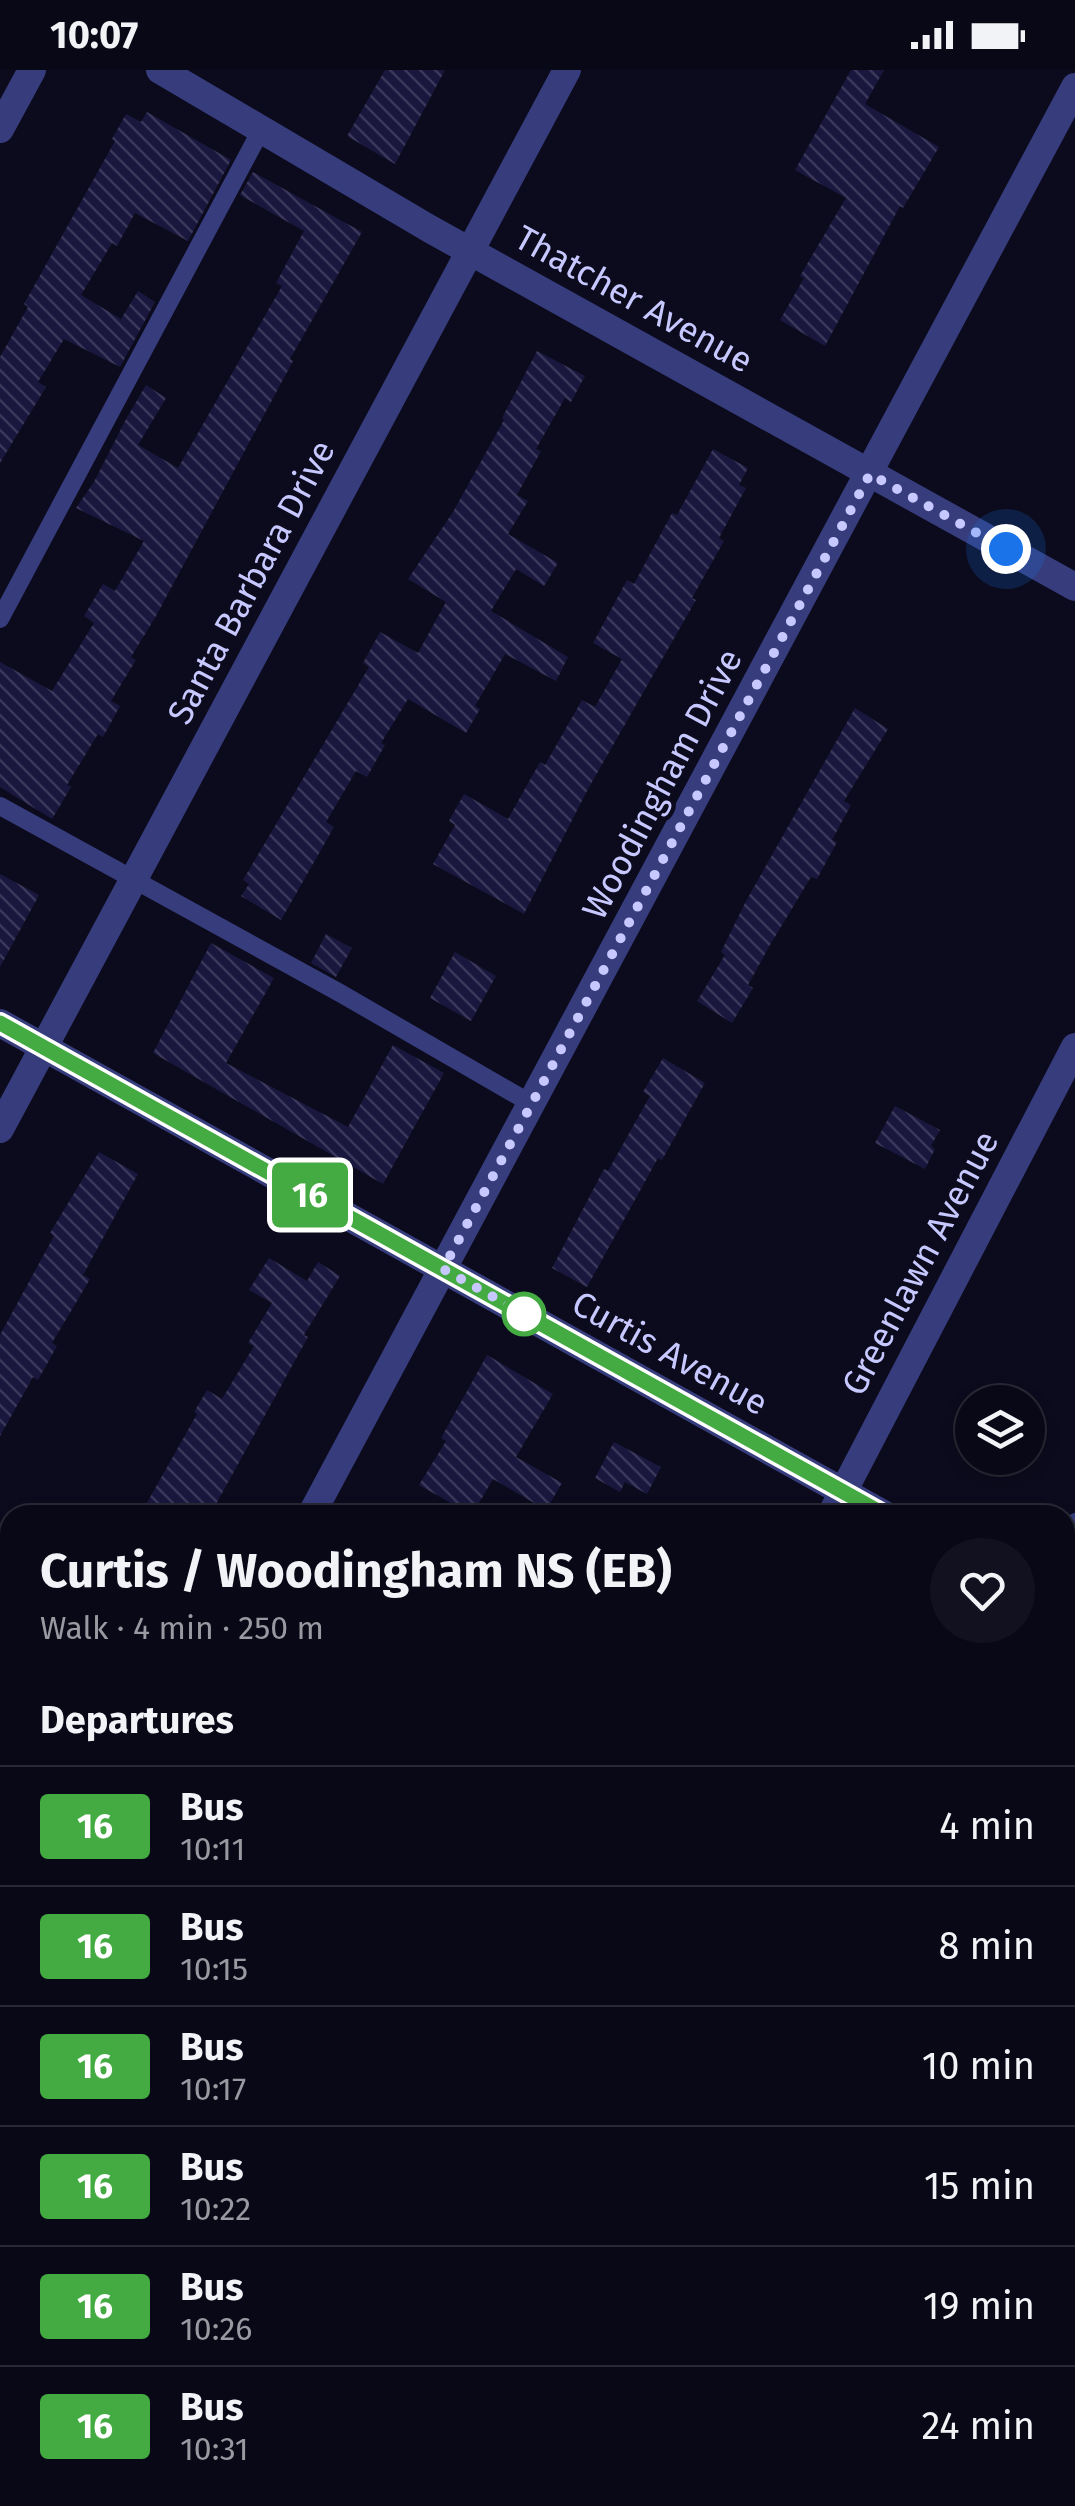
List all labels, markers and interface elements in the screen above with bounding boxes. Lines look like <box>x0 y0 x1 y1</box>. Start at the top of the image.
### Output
text: 10:07 <box>50 12 138 58</box>
street label: Thatcher Avenue <box>508 216 760 382</box>
street label: Santa Barbara Drive <box>158 433 344 731</box>
your location <box>981 524 1031 574</box>
street label: Woodingham Drive <box>573 642 751 926</box>
street label: Greenlawn Avenue <box>833 1124 1007 1402</box>
line badge: 16 <box>265 1162 355 1228</box>
text: 16 <box>292 1174 328 1216</box>
street label: Curtis Avenue <box>565 1282 775 1424</box>
unlabelled marker <box>503 1293 545 1335</box>
map controls <box>955 1385 1045 1475</box>
button: layers <box>955 1385 1045 1475</box>
button: heart <box>930 1538 1035 1643</box>
text: Curtis / Woodingham NS (EB) <box>40 1542 672 1600</box>
text: Walk · 4 min · 250 m <box>40 1609 324 1647</box>
text: Departures <box>40 1697 234 1743</box>
text: Bus <box>180 1784 244 1830</box>
text: 4 min <box>939 1803 1035 1849</box>
text: 16 <box>77 1805 113 1847</box>
text: 10:11 <box>180 1830 245 1868</box>
text: Bus <box>180 1904 244 1950</box>
text: 8 min <box>938 1923 1035 1969</box>
text: 16 <box>77 1925 113 1967</box>
text: 10:15 <box>180 1950 248 1988</box>
text: Bus <box>180 2024 244 2070</box>
text: 10 min <box>922 2043 1035 2089</box>
text: 16 <box>77 2045 113 2087</box>
text: 10:17 <box>180 2070 246 2108</box>
text: Bus <box>180 2144 244 2190</box>
text: 15 min <box>924 2163 1035 2209</box>
text: 16 <box>77 2165 113 2207</box>
text: 10:22 <box>180 2190 251 2228</box>
text: Bus <box>180 2264 244 2310</box>
text: 19 min <box>923 2283 1035 2329</box>
text: 16 <box>77 2285 113 2327</box>
text: 10:26 <box>180 2310 252 2348</box>
text: Bus <box>180 2384 244 2430</box>
text: 24 min <box>921 2403 1035 2449</box>
text: 16 <box>77 2405 113 2447</box>
text: 10:31 <box>180 2430 249 2468</box>

